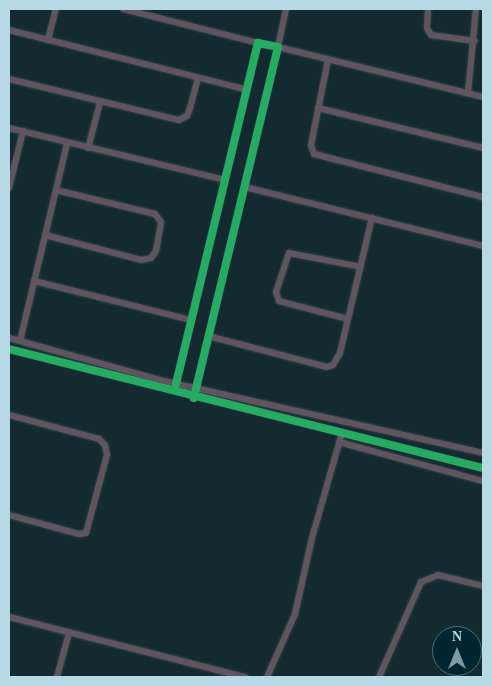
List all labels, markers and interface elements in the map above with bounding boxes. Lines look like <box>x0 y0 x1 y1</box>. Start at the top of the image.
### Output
north arrow <box>432 626 482 676</box>
text: N <box>452 629 462 644</box>

